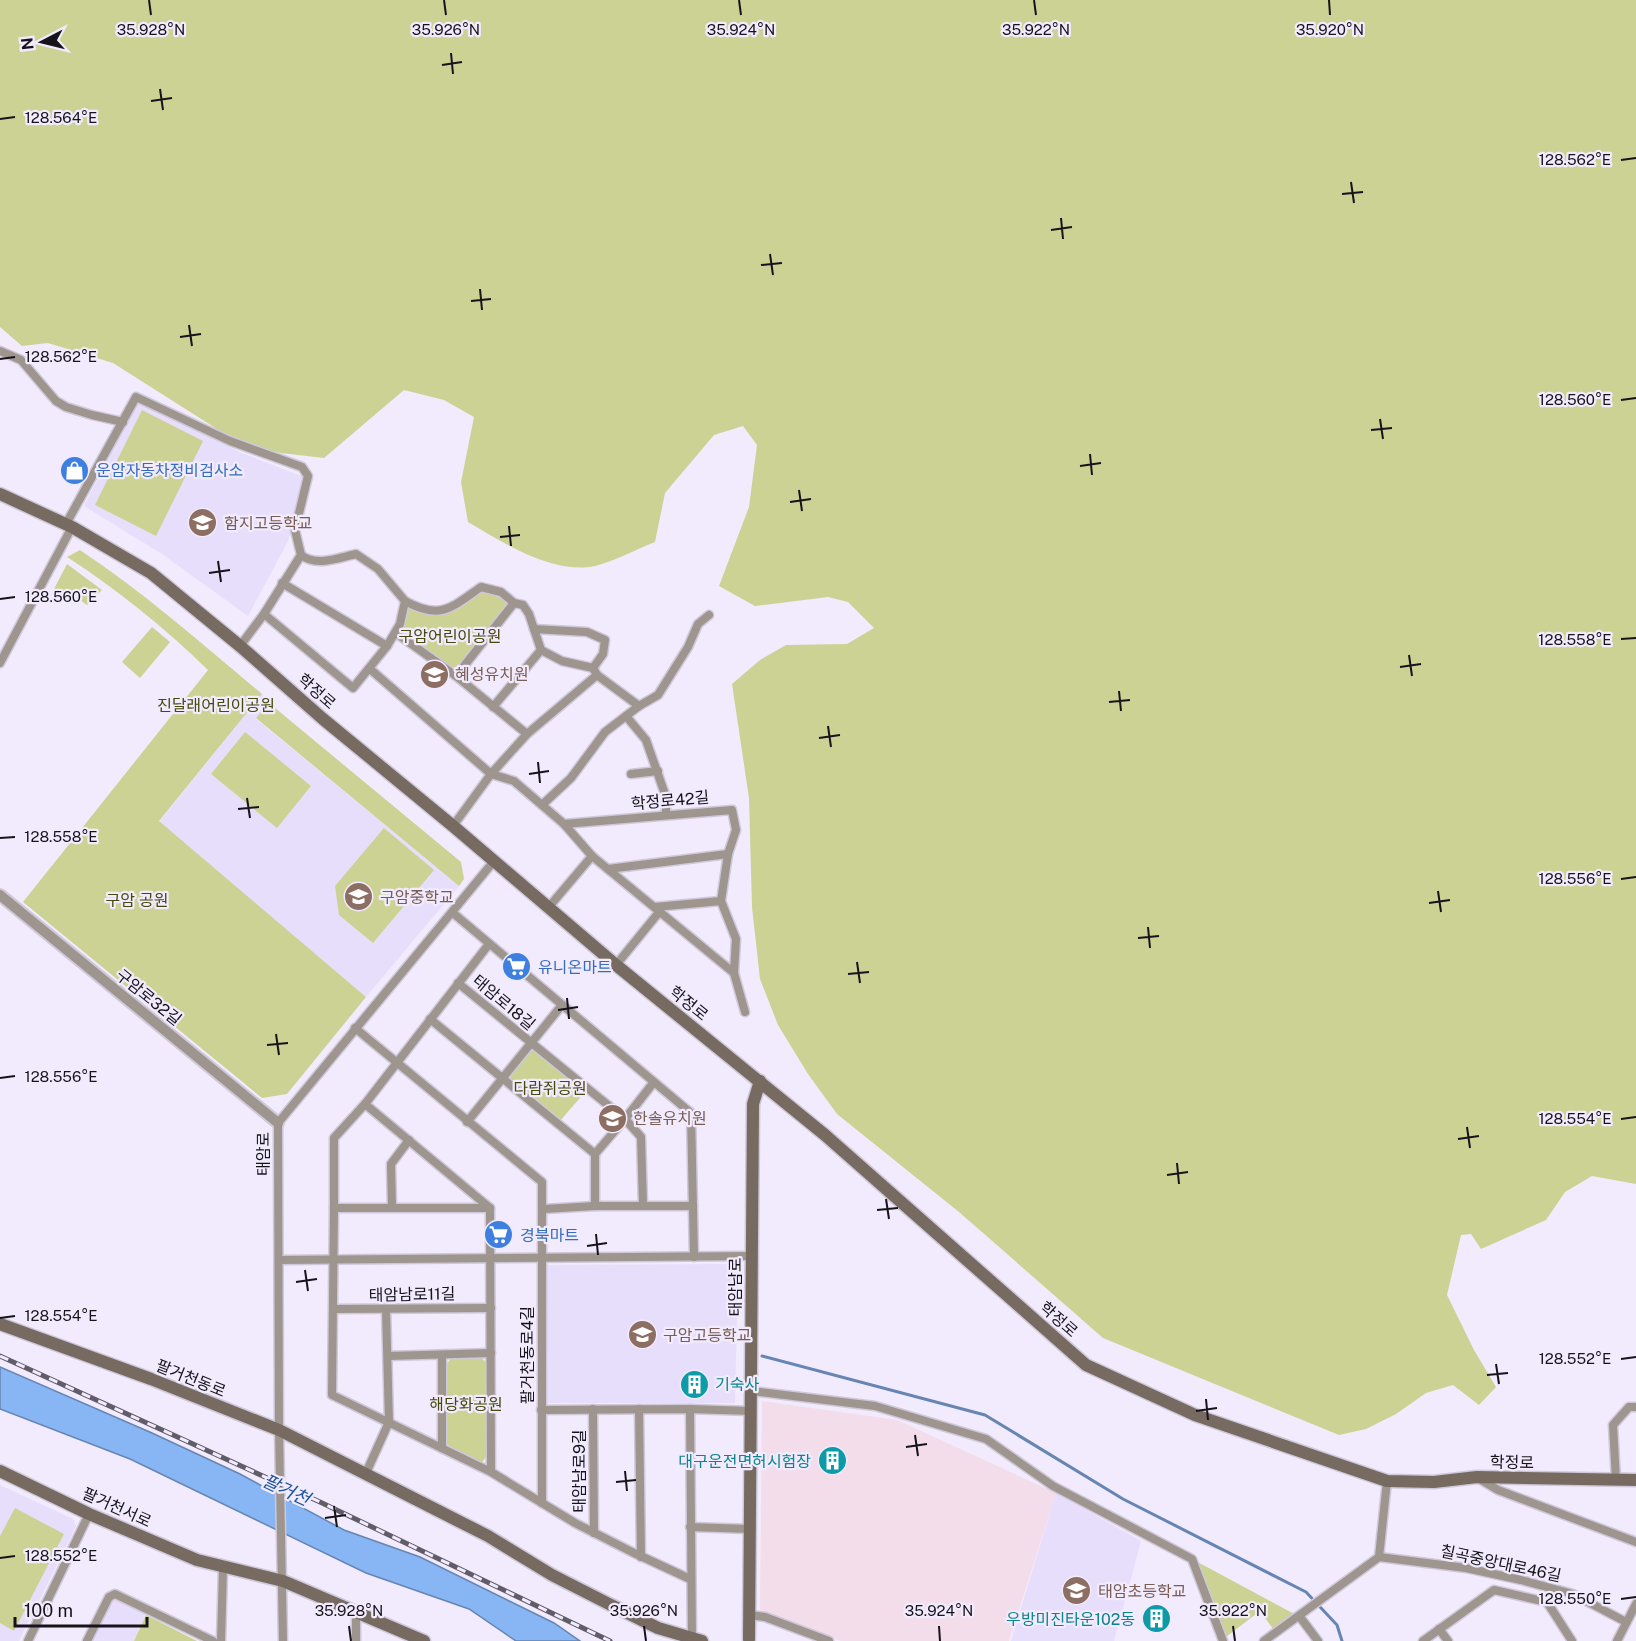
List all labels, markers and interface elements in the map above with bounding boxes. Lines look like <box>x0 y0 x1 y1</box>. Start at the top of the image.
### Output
north arrow <box>12 12 72 72</box>
text: 35.928°N <box>117 21 185 38</box>
text: 35.926°N <box>412 21 480 38</box>
text: 35.924°N <box>707 21 775 38</box>
text: 35.922°N <box>1002 21 1070 38</box>
text: 35.920°N <box>1296 21 1364 38</box>
text: N <box>17 36 38 51</box>
text: 128.564°E <box>25 109 97 126</box>
text: 128.562°E <box>1539 151 1611 168</box>
text: 128.562°E <box>25 348 97 365</box>
text: 128.560°E <box>1539 391 1611 408</box>
shop icon: 운암자동차정비검사소 <box>59 454 91 486</box>
place label: 운암자동차정비검사소 <box>96 461 243 480</box>
school or university icon: 함지고등학교 <box>187 507 219 539</box>
place label: 함지고등학교 <box>224 514 312 533</box>
text: 128.560°E <box>25 588 97 605</box>
park label: 구암어린이공원 <box>398 627 502 646</box>
text: 128.558°E <box>1538 631 1612 648</box>
school or university icon: 혜성유치원 <box>418 658 450 690</box>
place label: 혜성유치원 <box>455 665 529 684</box>
street label: 학정로 <box>294 670 340 713</box>
park label: 진달래어린이공원 <box>157 696 275 715</box>
street label: 학정로42길 <box>630 788 710 813</box>
text: 128.558°E <box>24 828 98 845</box>
text: 128.556°E <box>1539 870 1611 887</box>
school or university icon: 구암중학교 <box>343 881 375 913</box>
place label: 구암중학교 <box>380 888 454 907</box>
park label: 구암 공원 <box>106 891 168 910</box>
supermarket icon: 유니온마트 <box>501 951 533 983</box>
place label: 유니온마트 <box>538 958 612 977</box>
street label: 구암로32길 <box>112 965 185 1029</box>
street label: 태암로18길 <box>469 971 539 1034</box>
street label: 학정로 <box>666 982 712 1025</box>
text: 128.556°E <box>25 1068 97 1085</box>
park label: 다람쥐공원 <box>513 1079 587 1098</box>
school or university icon: 한솔유치원 <box>596 1102 628 1134</box>
place label: 한솔유치원 <box>633 1109 707 1128</box>
text: 128.554°E <box>1538 1110 1612 1127</box>
street label: 태암로 <box>254 1132 273 1176</box>
supermarket icon: 경북마트 <box>483 1219 515 1251</box>
place label: 경북마트 <box>520 1226 579 1245</box>
street label: 태암남로 <box>726 1257 745 1316</box>
street label: 태암남로11길 <box>369 1284 455 1305</box>
street label: 학정로 <box>1036 1298 1082 1341</box>
street label: 팔거천동로4길 <box>518 1306 537 1404</box>
text: 128.554°E <box>24 1307 98 1324</box>
school or university icon: 구암고등학교 <box>626 1319 658 1351</box>
place label: 구암고등학교 <box>663 1326 751 1345</box>
text: 128.552°E <box>1539 1350 1611 1367</box>
street label: 팔거천동로 <box>153 1356 229 1401</box>
building icon: 기숙사 <box>678 1368 710 1400</box>
place label: 기숙사 <box>715 1375 759 1394</box>
park label: 해당화공원 <box>429 1395 503 1414</box>
street label: 태암남로9길 <box>570 1429 589 1513</box>
building icon: 대구운전면허시험장 <box>816 1445 848 1477</box>
place label: 대구운전면허시험장 <box>679 1452 811 1471</box>
street label: 학정로 <box>1490 1453 1535 1472</box>
water label: 팔거천 <box>259 1470 315 1511</box>
street label: 팔거천서로 <box>79 1484 155 1531</box>
street label: 칠곡중앙대로46길 <box>1439 1541 1563 1586</box>
text: 128.552°E <box>25 1547 97 1564</box>
school or university icon: 태암초등학교 <box>1061 1575 1093 1607</box>
place label: 태암초등학교 <box>1098 1582 1186 1601</box>
scale bar <box>15 1590 147 1628</box>
text: 128.550°E <box>1539 1590 1611 1607</box>
text: 100 m <box>24 1600 73 1621</box>
text: 35.928°N <box>315 1602 383 1619</box>
text: 35.926°N <box>610 1602 678 1619</box>
text: 35.924°N <box>905 1602 973 1619</box>
text: 35.922°N <box>1199 1602 1267 1619</box>
building icon: 우방미진타운102동 <box>1140 1603 1172 1635</box>
place label: 우방미진타운102동 <box>1006 1610 1135 1629</box>

